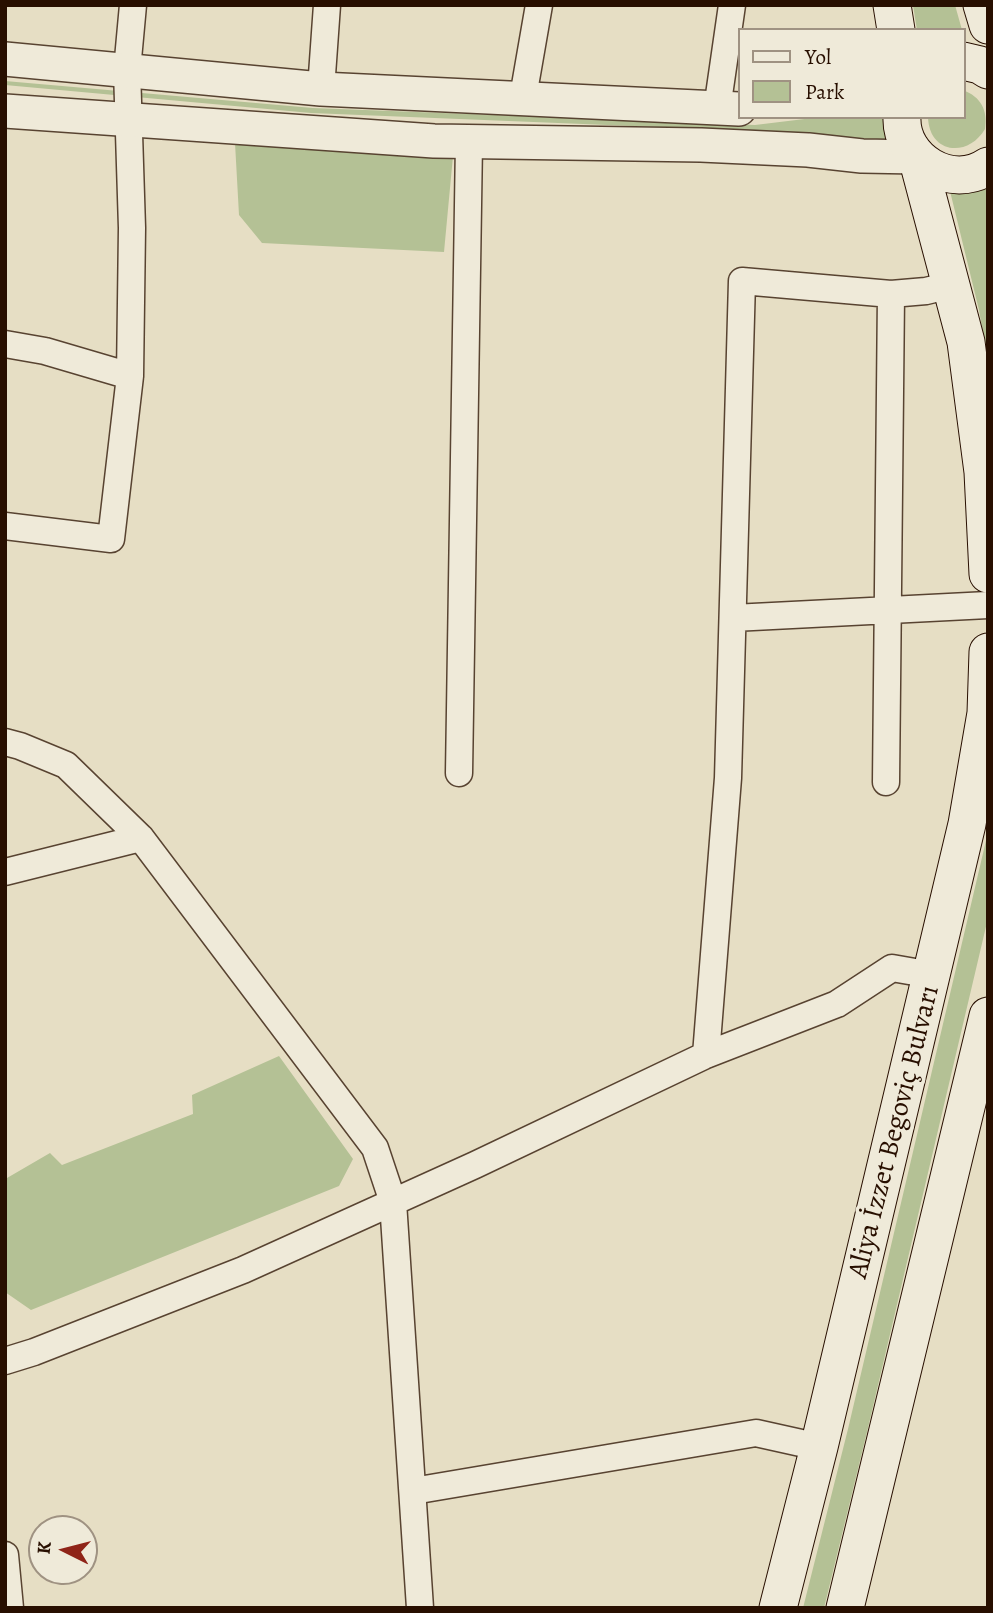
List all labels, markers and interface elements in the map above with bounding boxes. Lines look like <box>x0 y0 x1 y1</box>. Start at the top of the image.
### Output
legend <box>738 28 965 119</box>
text: Yol <box>805 43 831 71</box>
text: Park <box>805 78 844 106</box>
street label: Aliya İzzet Begoviç Bulvarı <box>842 982 948 1282</box>
north arrow <box>28 1515 98 1585</box>
text: K <box>31 1540 58 1556</box>

